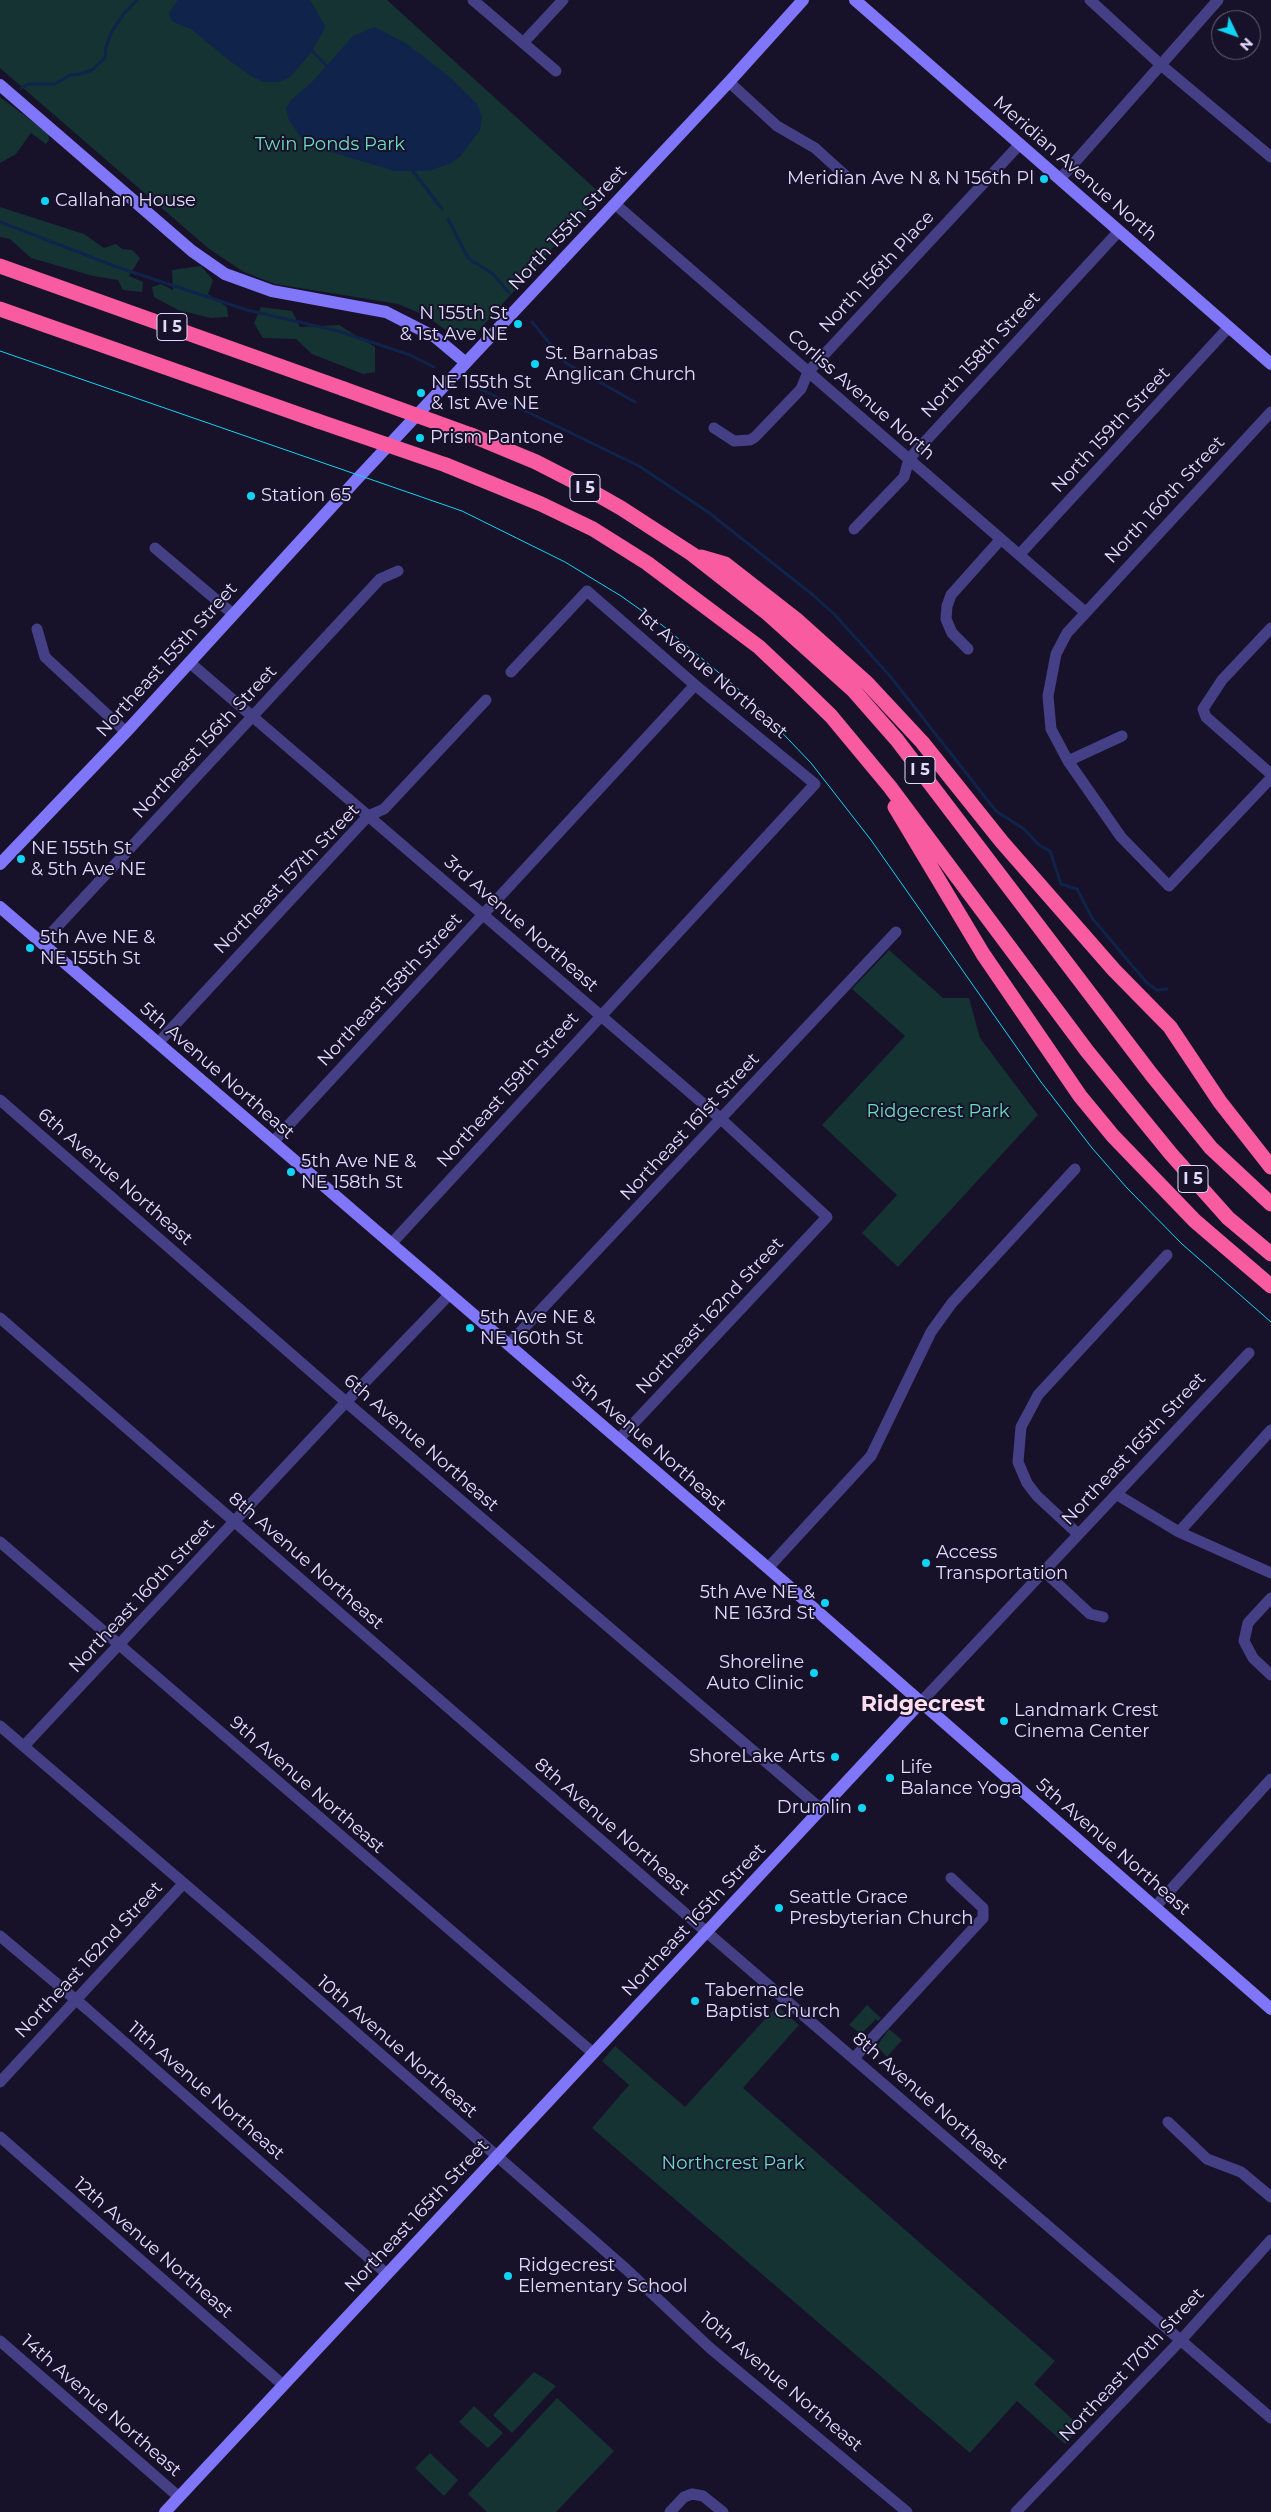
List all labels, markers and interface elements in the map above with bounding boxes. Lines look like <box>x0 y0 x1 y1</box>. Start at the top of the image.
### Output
north arrow <box>1211 10 1261 60</box>
text: N <box>1236 34 1257 55</box>
street label: Meridian Avenue North <box>989 92 1161 246</box>
park label: Twin Ponds Park <box>255 134 405 156</box>
street label: North 155th Street <box>505 161 631 295</box>
place label: Meridian Ave N & N 156th Pl <box>787 168 1034 190</box>
marker: Meridian Ave N & N 156th Pl <box>1038 173 1050 185</box>
place label: Callahan House <box>55 190 196 212</box>
marker: Callahan House <box>39 195 51 207</box>
street label: North 156th Place <box>815 207 939 337</box>
street label: North 158th Street <box>917 288 1045 422</box>
place label: N 155th St & 1st Ave NE <box>400 303 508 346</box>
road number: I 5 <box>157 314 187 341</box>
marker: N 155th St & 1st Ave NE <box>512 318 524 330</box>
street label: Corliss Avenue North <box>783 325 939 465</box>
place label: St. Barnabas Anglican Church <box>545 343 696 386</box>
marker: St. Barnabas Anglican Church <box>529 358 541 370</box>
street label: North 159th Street <box>1047 363 1175 497</box>
place label: NE 155th St & 1st Ave NE <box>431 372 539 414</box>
marker: NE 155th St & 1st Ave NE <box>415 387 427 399</box>
place label: Prism Pantone <box>430 427 564 449</box>
marker: Prism Pantone <box>414 432 426 444</box>
street label: North 160th Street <box>1101 432 1229 568</box>
road number: I 5 <box>570 474 600 502</box>
place label: Station 65 <box>261 485 351 507</box>
marker: Station 65 <box>245 490 257 502</box>
street label: Northeast 155th Street <box>92 578 242 742</box>
street label: 1st Avenue Northeast <box>632 605 792 743</box>
street label: Northeast 156th Street <box>129 661 281 823</box>
road number: I 5 <box>905 756 935 784</box>
street label: Northeast 157th Street <box>210 799 364 959</box>
place label: NE 155th St & 5th Ave NE <box>31 838 146 881</box>
street label: 3rd Avenue Northeast <box>440 851 602 997</box>
marker: NE 155th St & 5th Ave NE <box>15 853 27 865</box>
street label: Northeast 158th Street <box>313 909 467 1071</box>
place label: 5th Ave NE & NE 155th St <box>40 927 155 970</box>
marker: 5th Ave NE & NE 155th St <box>24 942 36 954</box>
street label: 5th Avenue Northeast <box>135 998 299 1144</box>
street label: Northeast 159th Street <box>433 1008 583 1172</box>
street label: Northeast 161st Street <box>616 1049 764 1205</box>
park label: Ridgecrest Park <box>866 1101 1010 1123</box>
street label: 6th Avenue Northeast <box>33 1104 197 1250</box>
place label: 5th Ave NE & NE 158th St <box>301 1151 416 1194</box>
marker: 5th Ave NE & NE 158th St <box>285 1166 297 1178</box>
road number: I 5 <box>1178 1166 1208 1192</box>
street label: Northeast 162nd Street <box>632 1233 788 1399</box>
place label: 5th Ave NE & NE 160th St <box>480 1307 595 1350</box>
marker: 5th Ave NE & NE 160th St <box>464 1322 476 1334</box>
street label: Northeast 165th Street <box>1058 1368 1210 1530</box>
street label: 6th Avenue Northeast <box>339 1370 503 1516</box>
street label: 5th Avenue Northeast <box>567 1370 731 1516</box>
street label: 8th Avenue Northeast <box>224 1488 388 1634</box>
street label: Northeast 160th Street <box>65 1514 219 1678</box>
place label: Access Transportation <box>936 1542 1068 1585</box>
marker: Access Transportation <box>920 1557 932 1569</box>
place label: 5th Ave NE & NE 163rd St <box>700 1582 815 1625</box>
marker: 5th Ave NE & NE 163rd St <box>819 1597 831 1609</box>
place label: Shoreline Auto Clinic <box>707 1652 804 1695</box>
marker: Shoreline Auto Clinic <box>808 1667 820 1679</box>
district label: Ridgecrest <box>861 1692 985 1718</box>
place label: Landmark Crest Cinema Center <box>1014 1700 1159 1742</box>
street label: 9th Avenue Northeast <box>225 1712 389 1858</box>
marker: Landmark Crest Cinema Center <box>998 1715 1010 1727</box>
place label: ShoreLake Arts <box>689 1746 825 1768</box>
marker: ShoreLake Arts <box>829 1751 841 1763</box>
street label: 8th Avenue Northeast <box>530 1754 694 1900</box>
place label: Life Balance Yoga <box>900 1757 1022 1800</box>
marker: Life Balance Yoga <box>884 1772 896 1784</box>
street label: 5th Avenue Northeast <box>1031 1774 1195 1920</box>
place label: Drumlin <box>777 1797 852 1819</box>
marker: Drumlin <box>856 1802 868 1814</box>
street label: Northeast 165th Street <box>618 1839 770 2001</box>
street label: Northeast 162nd Street <box>11 1877 167 2043</box>
place label: Seattle Grace Presbyterian Church <box>789 1887 973 1930</box>
marker: Seattle Grace Presbyterian Church <box>773 1902 785 1914</box>
street label: 10th Avenue Northeast <box>312 1971 482 2123</box>
place label: Tabernacle Baptist Church <box>705 1980 841 2022</box>
marker: Tabernacle Baptist Church <box>689 1995 701 2007</box>
street label: 11th Avenue Northeast <box>123 2017 289 2165</box>
street label: 8th Avenue Northeast <box>848 2028 1012 2174</box>
street label: Northeast 165th Street <box>341 2135 493 2297</box>
park label: Northcrest Park <box>662 2153 804 2175</box>
street label: 12th Avenue Northeast <box>69 2173 237 2323</box>
place label: Ridgecrest Elementary School <box>518 2255 688 2298</box>
marker: Ridgecrest Elementary School <box>502 2270 514 2282</box>
street label: Northeast 170th Street <box>1055 2284 1209 2446</box>
street label: 10th Avenue Northeast <box>695 2308 867 2456</box>
street label: 14th Avenue Northeast <box>16 2330 186 2482</box>

